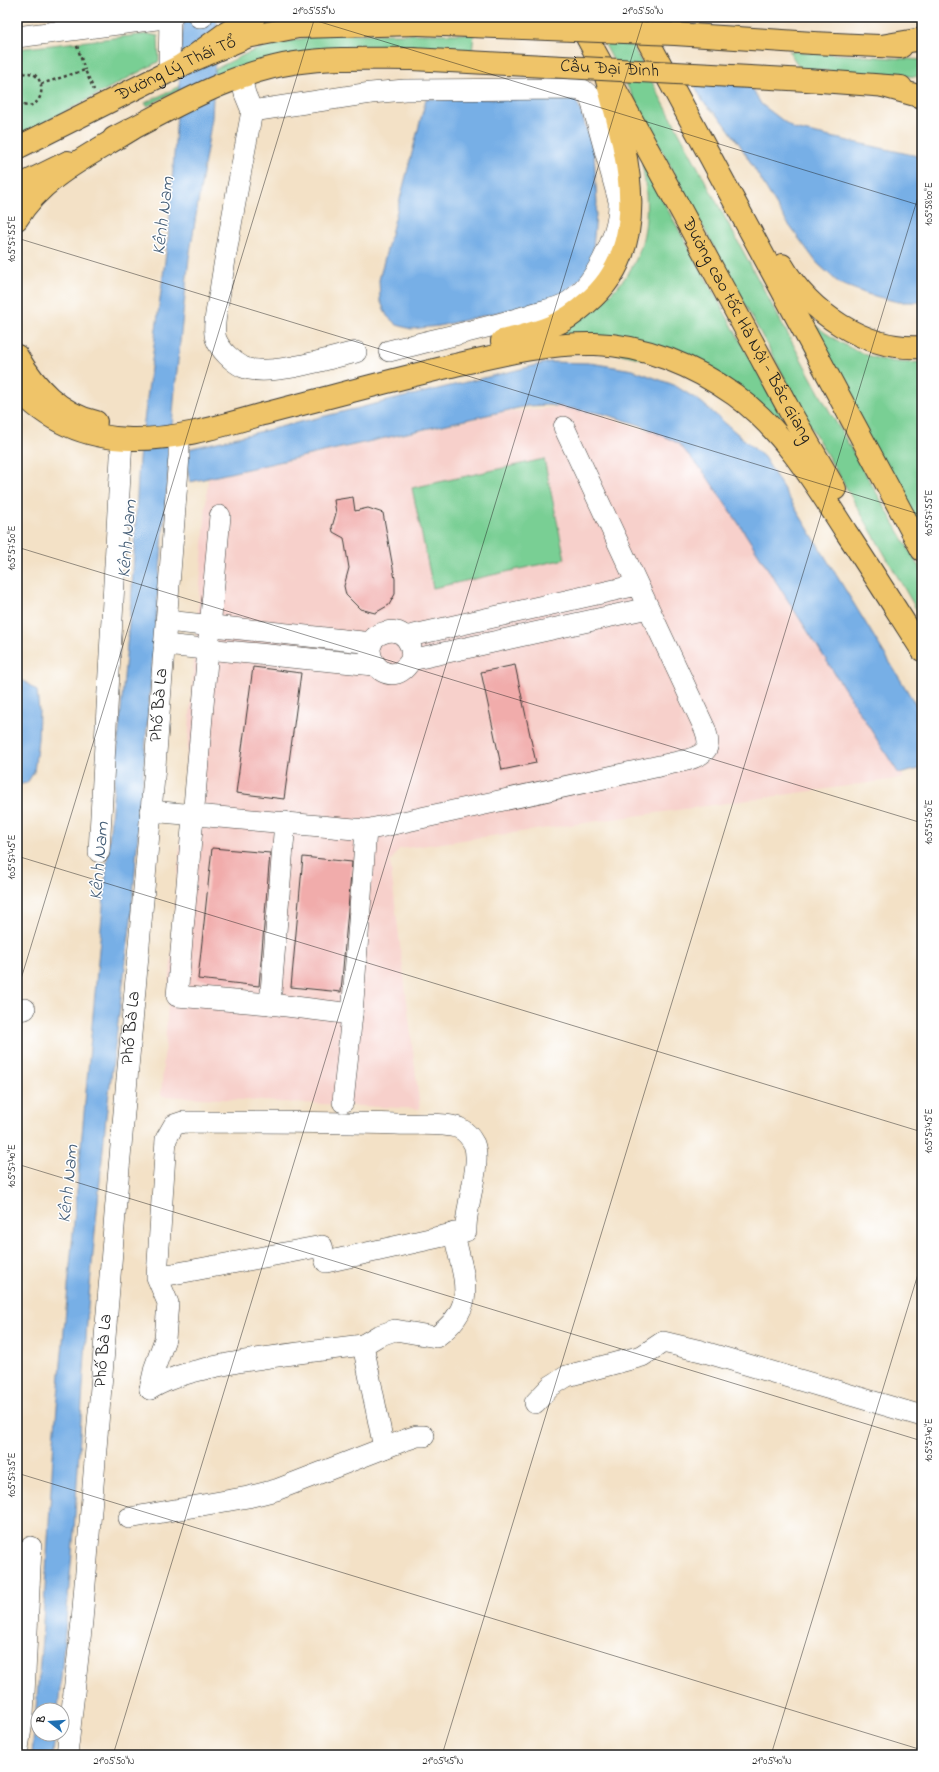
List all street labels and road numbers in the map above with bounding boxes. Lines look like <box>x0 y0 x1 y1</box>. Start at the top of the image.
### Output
street label: Đường Lý Thái Tổ <box>111 30 241 109</box>
street label: Cầu Đại Đình <box>560 54 660 85</box>
street label: Đường cao tốc Hà Nội - Bắc Giang <box>674 212 819 449</box>
street label: Phố Bà La <box>144 667 176 743</box>
street label: Phố Bà La <box>115 990 148 1066</box>
street label: Phố Bà La <box>88 1313 120 1389</box>

